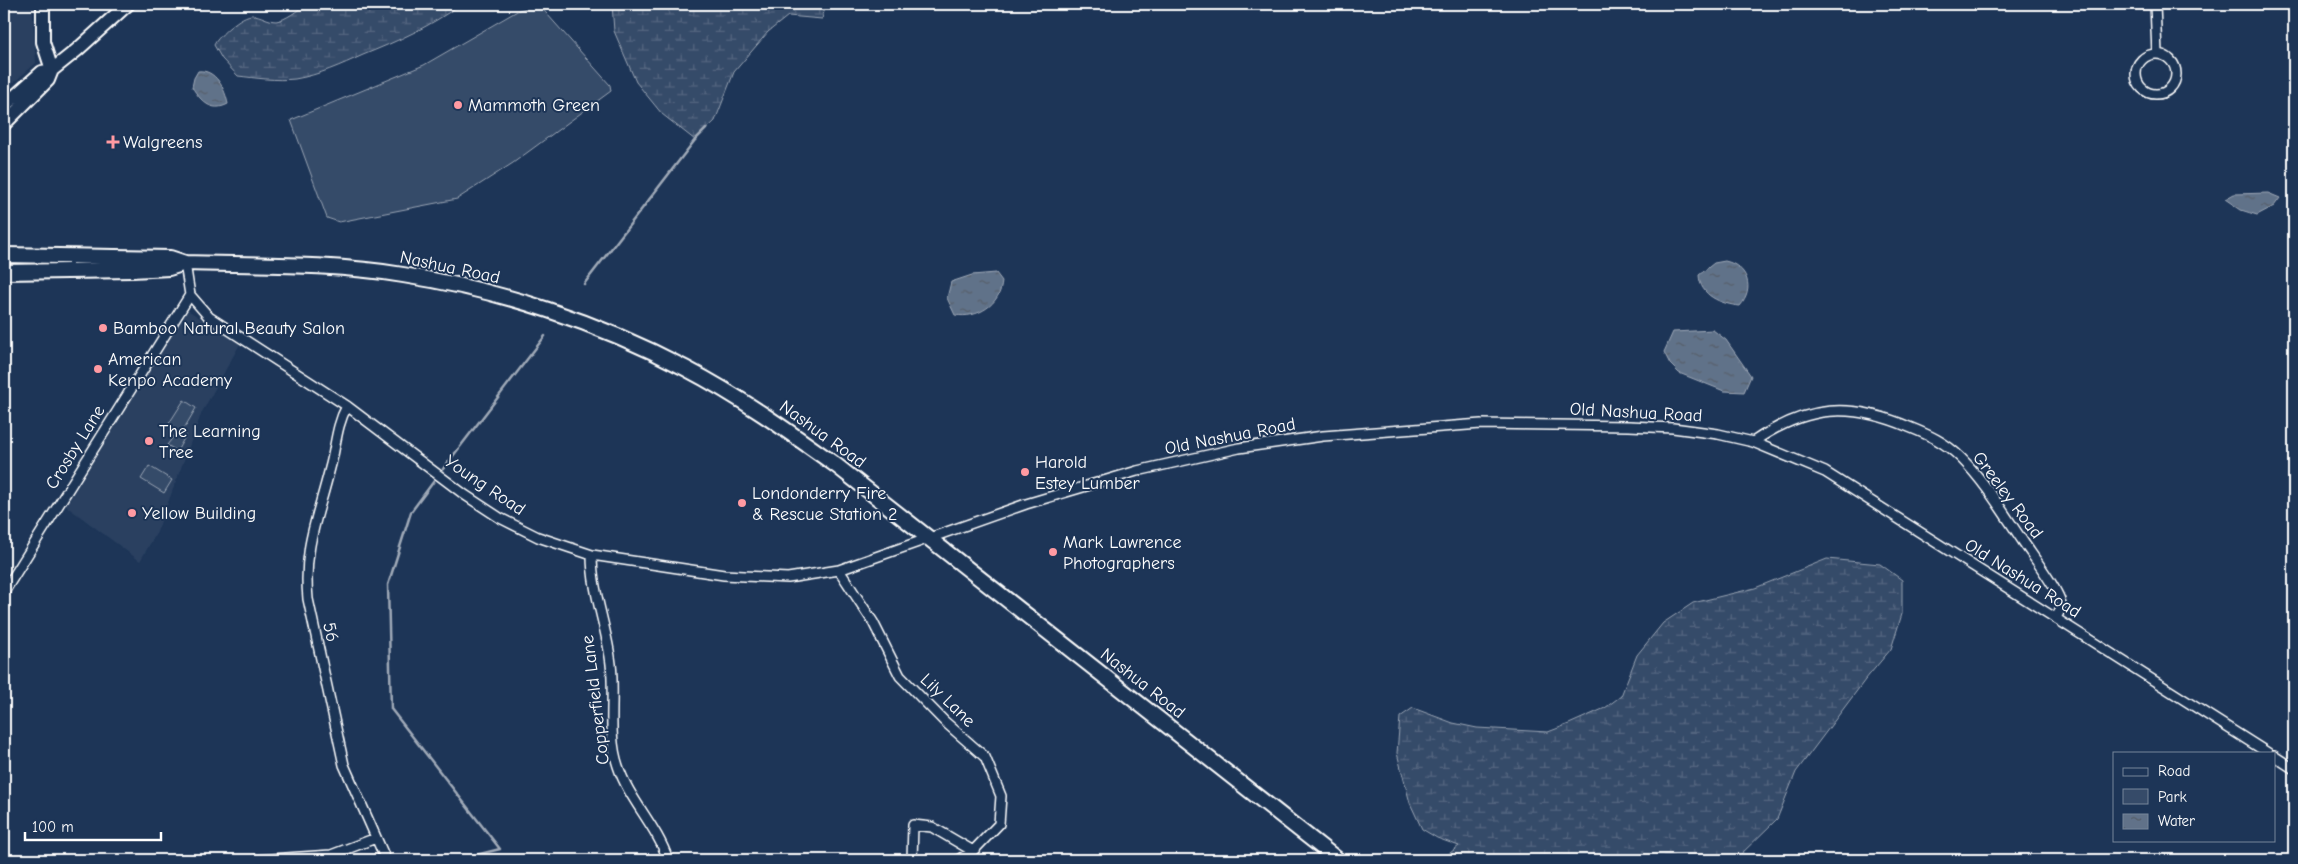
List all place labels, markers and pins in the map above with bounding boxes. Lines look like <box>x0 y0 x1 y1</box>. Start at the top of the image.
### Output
place label: Mammoth Green <box>468 95 600 116</box>
marker: Mammoth Green <box>452 99 464 111</box>
place label: Walgreens <box>123 132 202 153</box>
marker: Walgreens <box>107 136 119 148</box>
place label: Bamboo Natural Beauty Salon <box>113 318 345 339</box>
marker: Bamboo Natural Beauty Salon <box>97 322 109 334</box>
place label: American Kenpo Academy <box>108 349 233 391</box>
marker: American Kenpo Academy <box>92 363 104 375</box>
place label: The Learning Tree <box>159 421 261 463</box>
marker: The Learning Tree <box>143 435 155 447</box>
place label: Harold Estey Lumber <box>1035 452 1141 494</box>
marker: Harold Estey Lumber <box>1019 466 1031 478</box>
place label: Londonderry Fire & Rescue Station 2 <box>752 483 897 525</box>
marker: Londonderry Fire & Rescue Station 2 <box>736 497 748 509</box>
place label: Yellow Building <box>142 503 256 524</box>
marker: Yellow Building <box>126 507 138 519</box>
place label: Mark Lawrence Photographers <box>1063 532 1181 574</box>
marker: Mark Lawrence Photographers <box>1047 546 1059 558</box>

